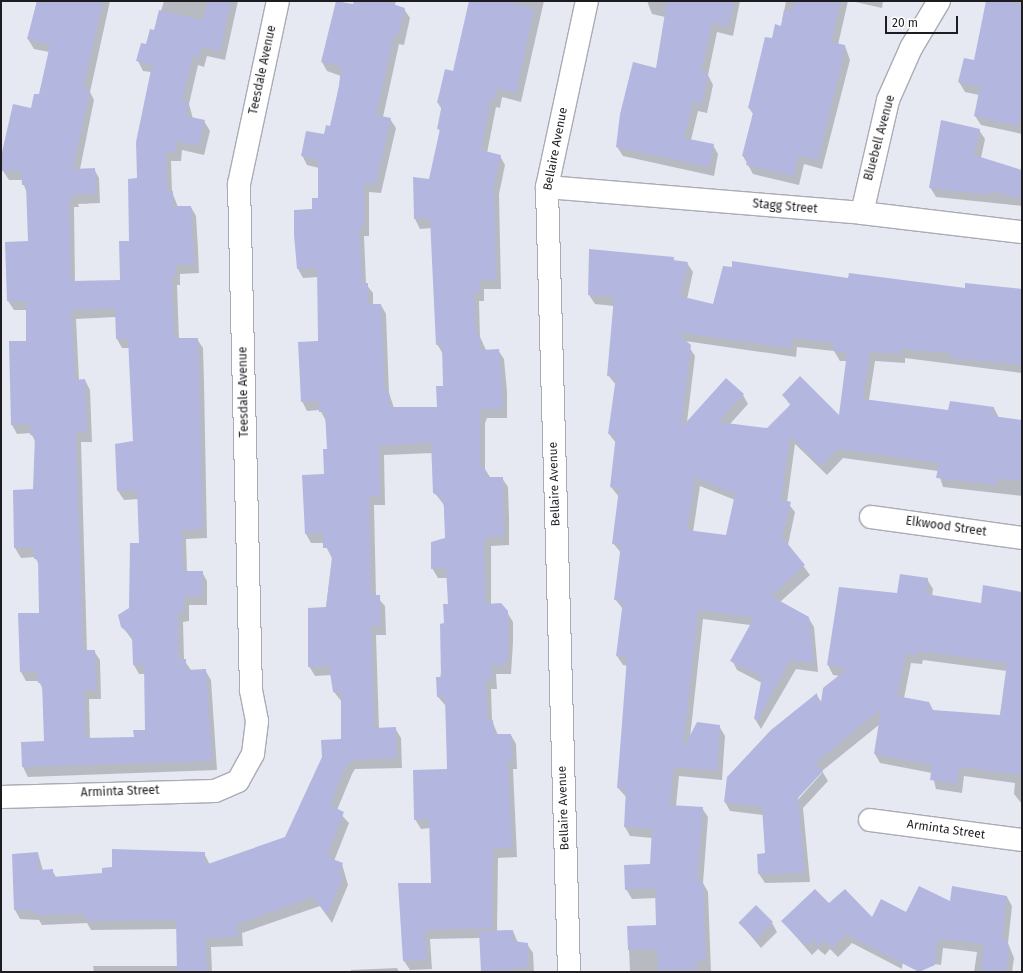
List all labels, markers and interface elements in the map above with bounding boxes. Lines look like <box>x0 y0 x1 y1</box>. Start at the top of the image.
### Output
scale bar <box>887 8 960 34</box>
text: 20 m <box>892 16 918 30</box>
street label: Teesdale Avenue <box>247 24 279 116</box>
street label: Bluebell Avenue <box>862 94 898 182</box>
street label: Bellaire Avenue <box>541 106 571 192</box>
street label: Stagg Street <box>752 197 818 217</box>
street label: Teesdale Avenue <box>236 346 252 438</box>
street label: Bellaire Avenue <box>546 442 564 526</box>
street label: Elkwood Street <box>905 514 987 540</box>
street label: Bellaire Avenue <box>555 766 573 850</box>
street label: Arminta Street <box>80 783 160 801</box>
street label: Arminta Street <box>906 817 986 843</box>

